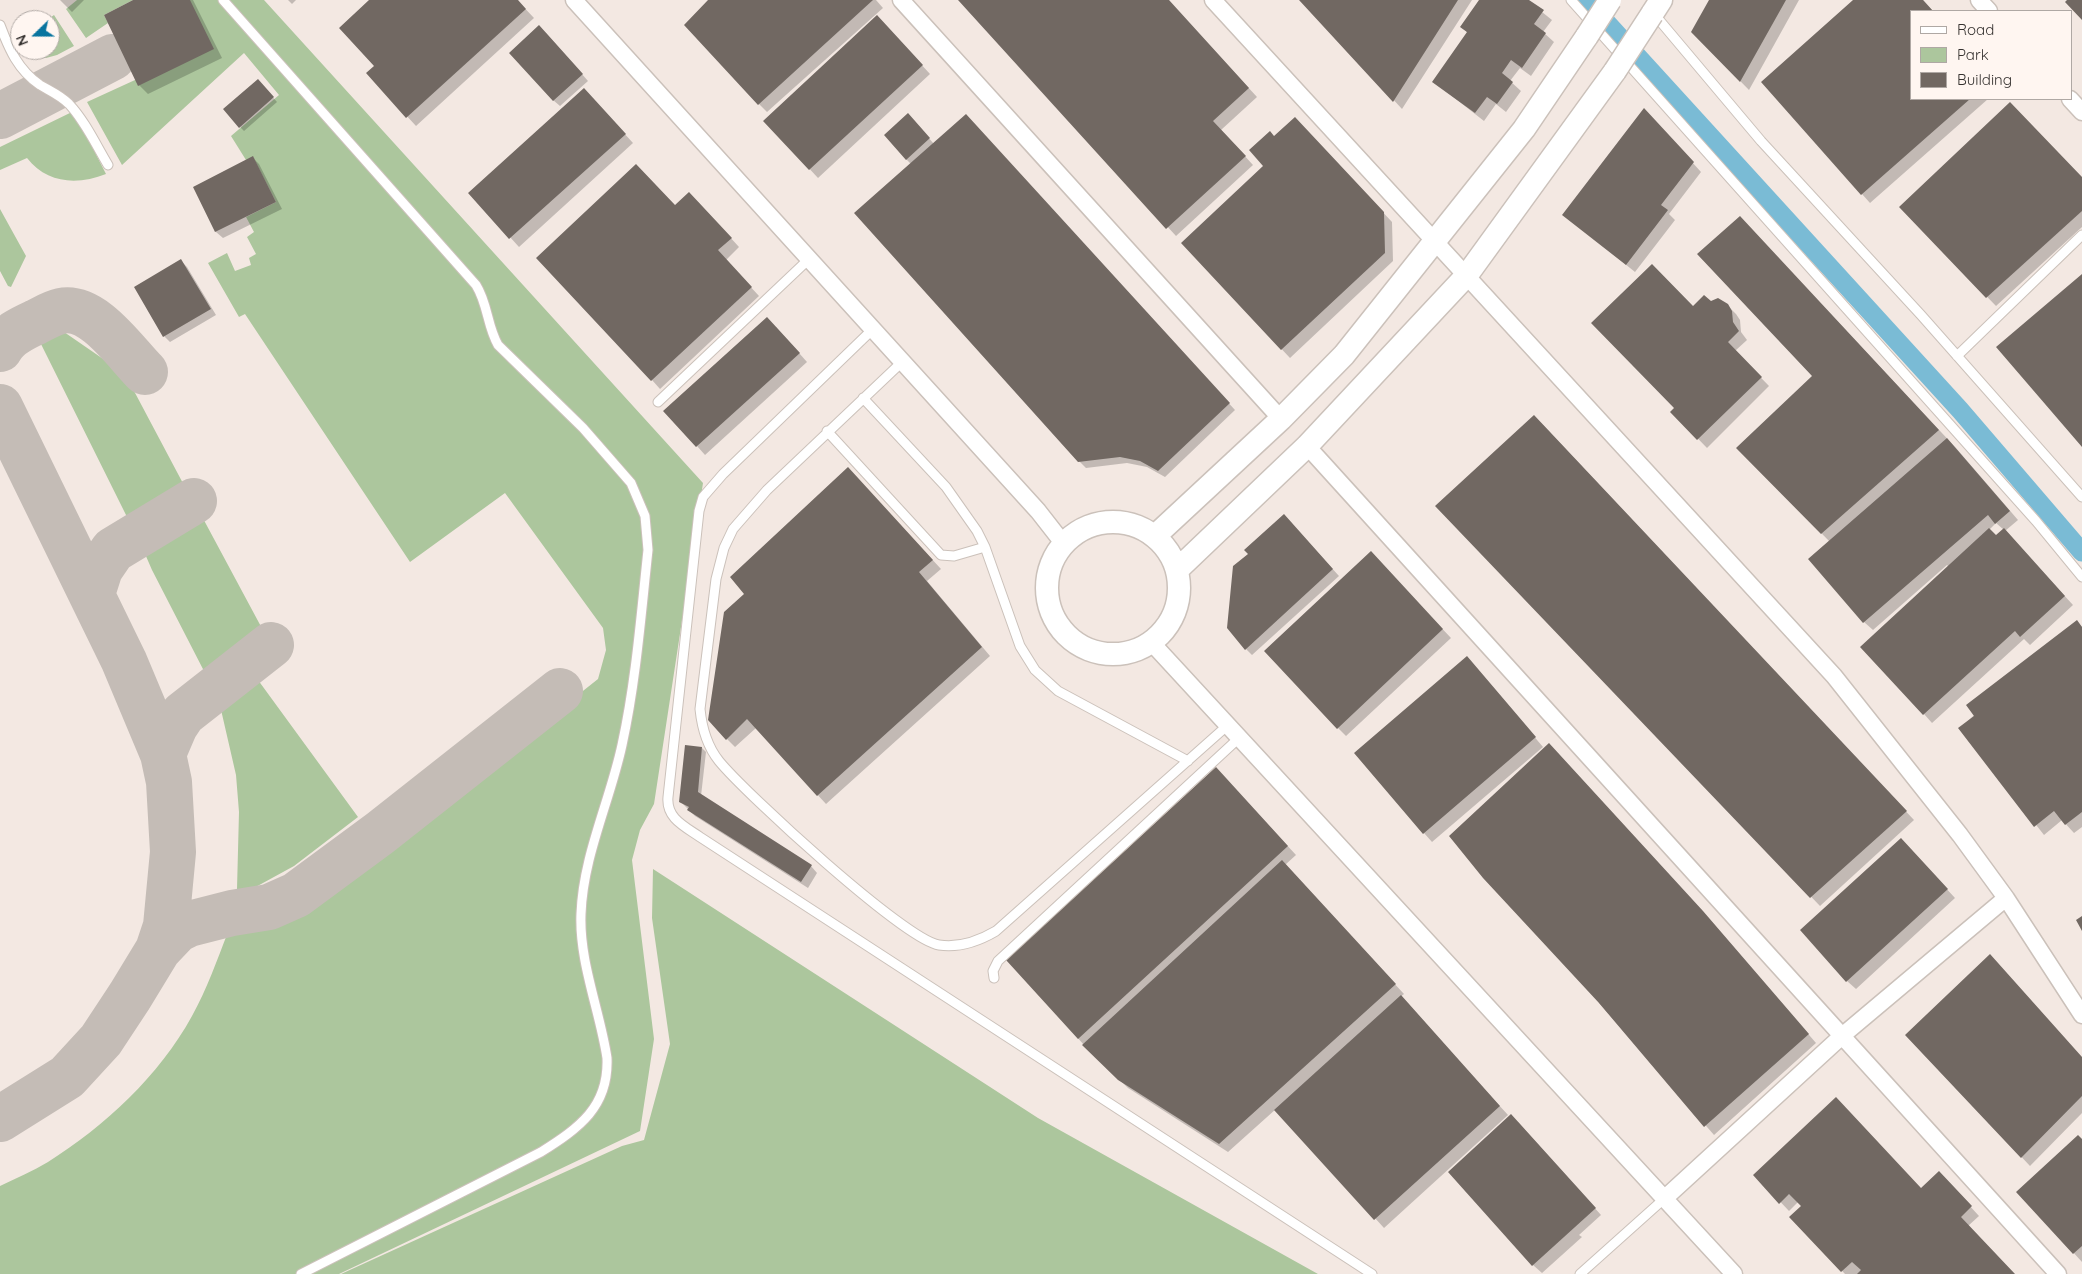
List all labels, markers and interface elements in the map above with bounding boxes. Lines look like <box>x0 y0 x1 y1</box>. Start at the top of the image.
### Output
north arrow <box>10 10 60 60</box>
legend <box>1910 10 2072 100</box>
text: Road <box>1957 20 1994 39</box>
text: N <box>12 32 32 48</box>
text: Park <box>1957 45 1989 64</box>
text: Building <box>1957 70 2012 89</box>

